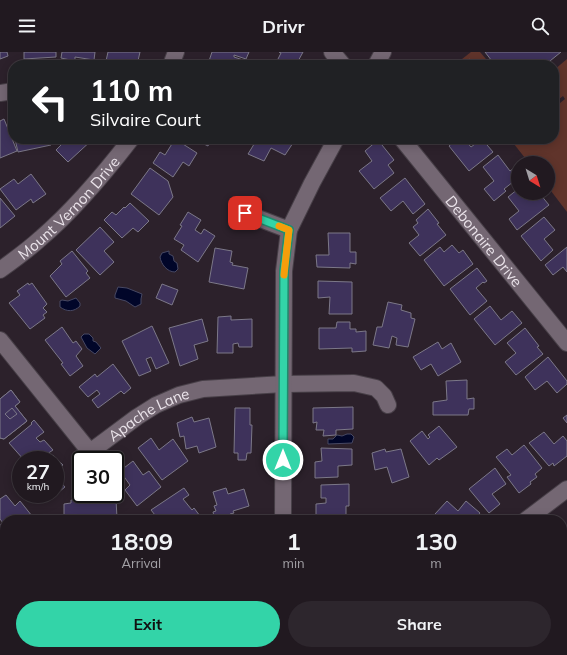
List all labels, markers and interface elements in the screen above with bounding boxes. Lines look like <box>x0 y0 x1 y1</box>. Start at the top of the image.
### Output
icon: menu <box>16 15 38 37</box>
text: Drivr <box>262 15 305 38</box>
icon: search <box>529 15 551 37</box>
text: 110 m <box>90 73 173 108</box>
icon: left <box>24 76 76 128</box>
text: Silvaire Court <box>90 108 201 131</box>
street label: Mount Vernon Drive <box>14 152 123 263</box>
north arrow <box>511 156 555 200</box>
map controls <box>511 156 555 200</box>
street label: Debonaire Drive <box>442 191 527 290</box>
pin <box>228 196 262 230</box>
icon: arrive <box>234 202 256 224</box>
street label: Apache Lane <box>104 383 191 445</box>
position arrow <box>262 439 304 481</box>
speed limit sign: 30 <box>72 451 124 503</box>
text: 27 <box>26 459 50 484</box>
text: km/h <box>27 480 49 493</box>
text: 18:09 <box>110 526 173 556</box>
text: 1 <box>286 526 301 556</box>
text: 130 <box>414 526 457 556</box>
text: Arrival <box>121 555 161 571</box>
text: min <box>283 555 305 571</box>
text: m <box>430 555 442 571</box>
button: Exit <box>16 601 280 647</box>
button: Share <box>288 601 551 647</box>

